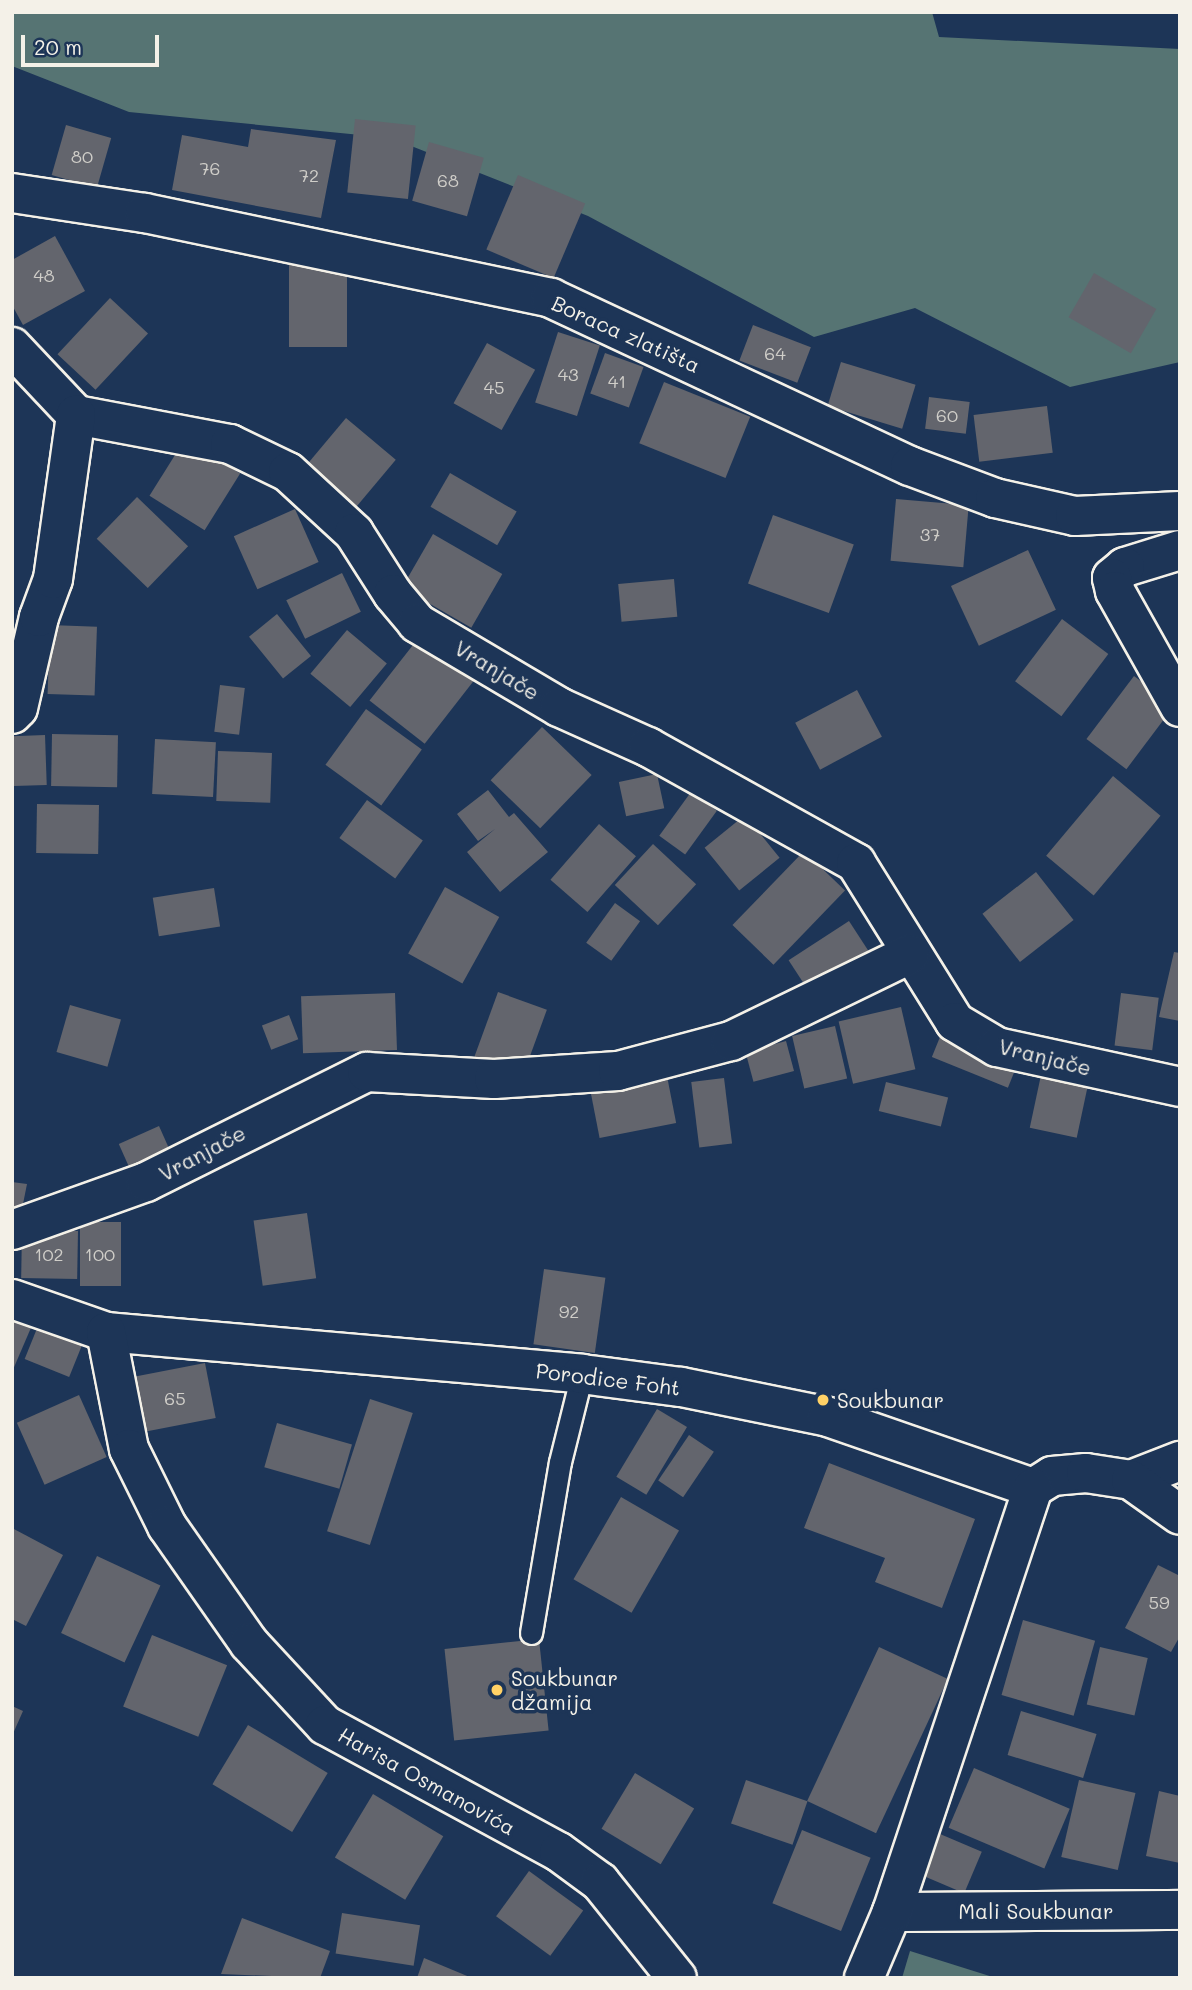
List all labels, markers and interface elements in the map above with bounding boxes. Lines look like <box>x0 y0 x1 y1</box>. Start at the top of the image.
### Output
scale bar <box>24 21 163 65</box>
text: 20 m <box>34 33 82 60</box>
house number: 80 <box>71 145 93 167</box>
house number: 76 <box>200 157 220 179</box>
house number: 72 <box>299 164 319 186</box>
house number: 68 <box>437 169 459 191</box>
house number: 48 <box>33 264 55 286</box>
street label: Boraca zlatišta <box>548 290 704 378</box>
house number: 64 <box>764 342 786 364</box>
house number: 43 <box>557 363 579 385</box>
house number: 41 <box>608 370 626 392</box>
house number: 45 <box>483 376 505 398</box>
house number: 60 <box>936 404 958 426</box>
house number: 37 <box>920 523 940 545</box>
street label: Vranjače <box>450 635 544 705</box>
street label: Vranjače <box>996 1033 1094 1081</box>
street label: Vranjače <box>154 1120 250 1186</box>
house number: 102 <box>34 1243 64 1265</box>
house number: 100 <box>85 1243 115 1265</box>
house number: 92 <box>559 1300 579 1322</box>
street label: Porodice Foht <box>534 1358 682 1400</box>
house number: 65 <box>164 1387 186 1409</box>
place label: Soukbunar <box>837 1387 944 1413</box>
marker: Soukbunar <box>815 1392 831 1408</box>
house number: 59 <box>1148 1591 1170 1613</box>
place label: Soukbunar džamija <box>511 1665 618 1715</box>
marker: Soukbunar džamija <box>489 1682 505 1698</box>
street label: Harisa Osmanovića <box>334 1722 520 1840</box>
street label: Mali Soukbunar <box>958 1898 1114 1924</box>

